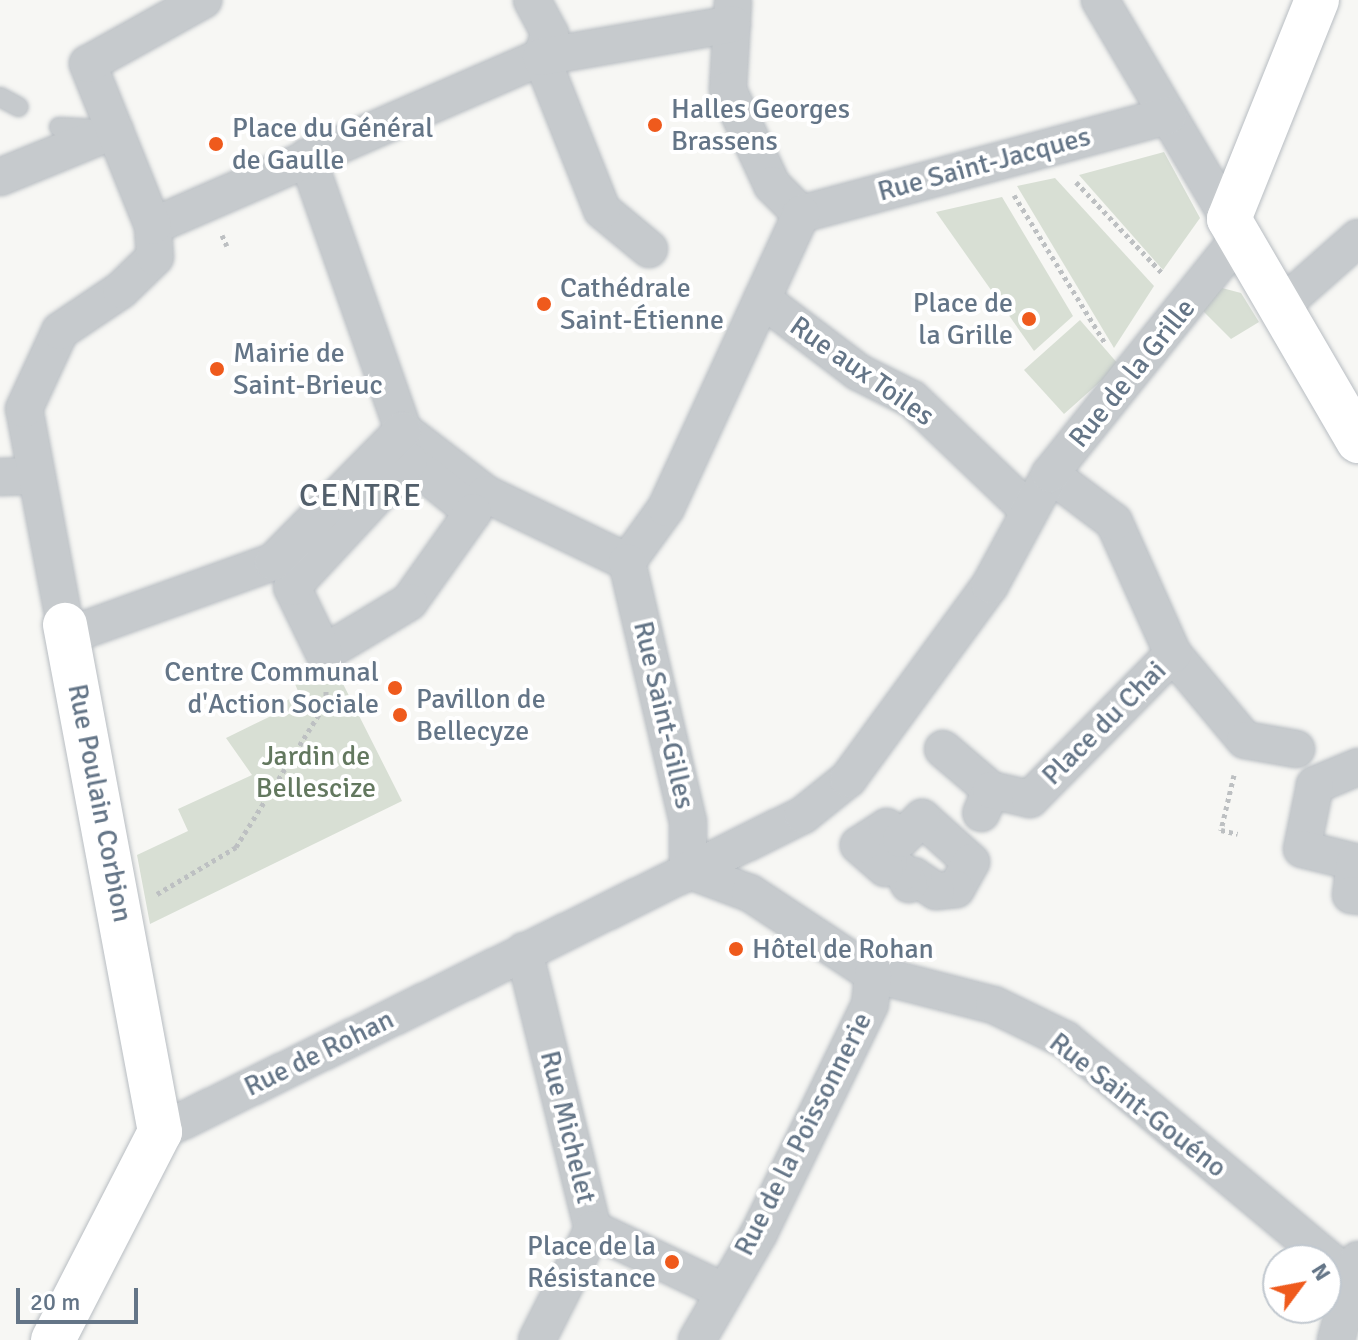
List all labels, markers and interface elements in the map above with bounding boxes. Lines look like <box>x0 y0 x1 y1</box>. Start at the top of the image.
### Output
place label: Halles Georges Brassens <box>671 92 850 158</box>
place label: Place du Général de Gaulle <box>232 111 434 177</box>
marker: Halles Georges Brassens <box>646 116 664 134</box>
street label: Rue Saint-Jacques <box>874 119 1094 209</box>
marker: Place du Général de Gaulle <box>207 135 225 153</box>
place label: Cathédrale Saint-Étienne <box>560 271 724 337</box>
place label: Place de la Grille <box>913 286 1013 352</box>
street label: Rue de la Grille <box>1062 292 1202 454</box>
marker: Cathédrale Saint-Étienne <box>535 295 553 313</box>
street label: Rue aux Toiles <box>784 309 940 433</box>
marker: Place de la Grille <box>1020 310 1038 328</box>
place label: Mairie de Saint-Brieuc <box>233 336 383 402</box>
marker: Mairie de Saint-Brieuc <box>208 360 226 378</box>
district label: CENTRE <box>299 477 423 515</box>
street label: Rue Saint-Gilles <box>626 618 702 812</box>
street label: Place du Chai <box>1035 654 1173 792</box>
place label: Centre Communal d'Action Sociale <box>164 655 379 721</box>
marker: Centre Communal d'Action Sociale <box>386 679 404 697</box>
street label: Rue Poulain Corbion <box>60 681 140 925</box>
place label: Pavillon de Bellecyze <box>416 682 546 748</box>
marker: Pavillon de Bellecyze <box>391 706 409 724</box>
park label: Jardin de Bellescize <box>256 739 376 805</box>
place label: Hôtel de Rohan <box>752 932 934 966</box>
marker: Hôtel de Rohan <box>727 940 745 958</box>
street label: Rue de Rohan <box>239 1002 399 1104</box>
street label: Rue de la Poissonnerie <box>727 1007 879 1261</box>
street label: Rue Saint-Gouéno <box>1043 1025 1233 1185</box>
street label: Rue Michelet <box>533 1047 603 1207</box>
place label: Place de la Résistance <box>527 1229 656 1295</box>
north arrow <box>1262 1244 1342 1324</box>
marker: Place de la Résistance <box>663 1253 681 1271</box>
text: N <box>1306 1258 1337 1286</box>
scale bar <box>20 1272 142 1322</box>
text: 20 m <box>30 1287 80 1317</box>

